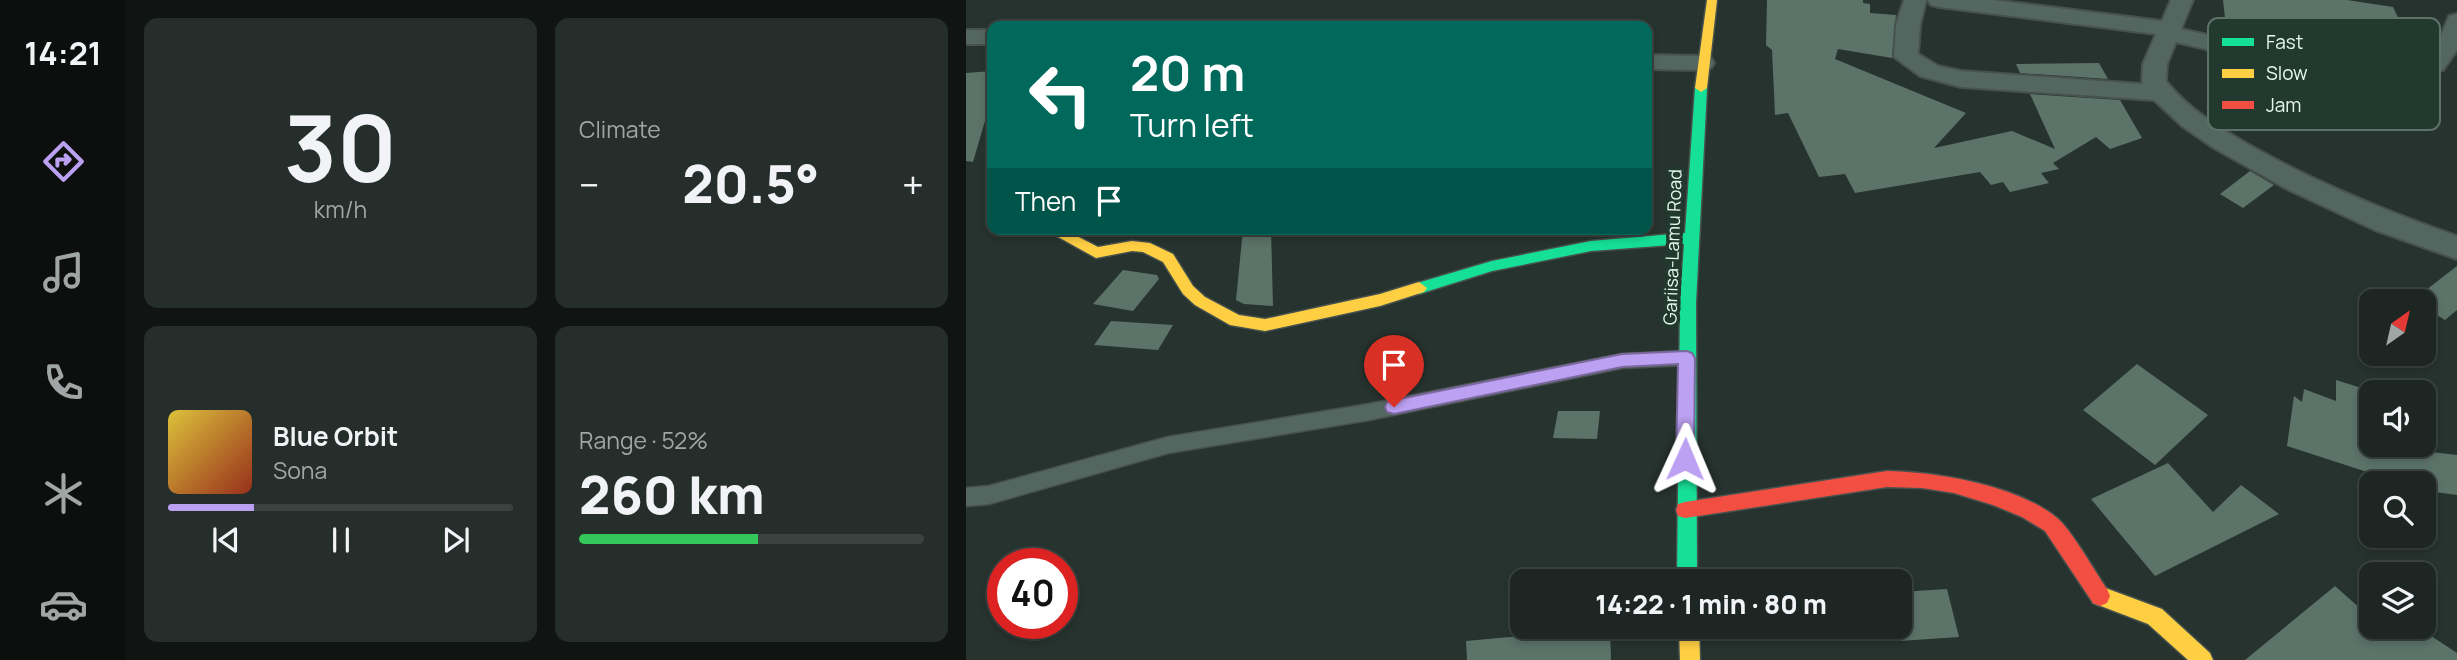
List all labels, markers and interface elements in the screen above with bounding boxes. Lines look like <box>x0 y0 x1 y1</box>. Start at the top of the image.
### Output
legend <box>2208 18 2440 130</box>
text: Fast <box>2266 29 2303 55</box>
text: 14:21 <box>24 31 102 75</box>
text: 20 m <box>1130 39 1245 106</box>
icon: left <box>1015 49 1106 140</box>
text: Slow <box>2266 60 2308 86</box>
text: 30 <box>284 85 397 209</box>
text: Jam <box>2266 92 2301 118</box>
text: Turn left <box>1130 103 1254 147</box>
text: Climate <box>579 113 661 145</box>
icon: directions <box>39 137 88 186</box>
text: 20.5° <box>682 148 819 219</box>
text: − <box>579 158 600 210</box>
text: + <box>902 158 924 210</box>
street label: Gariisa-Lamu Road <box>1657 169 1687 325</box>
icon: arrive <box>1090 182 1128 220</box>
text: Then <box>1015 183 1076 219</box>
text: km/h <box>314 193 367 225</box>
icon: music <box>39 248 88 297</box>
north arrow <box>2359 289 2436 366</box>
map controls <box>2359 289 2436 639</box>
pin <box>1364 335 1424 407</box>
icon: arrive <box>1375 346 1413 384</box>
icon: phone <box>39 358 88 407</box>
button: sound <box>2359 380 2436 457</box>
text: Blue Orbit <box>273 418 398 454</box>
position arrow <box>1648 422 1722 496</box>
text: Range · 52% <box>579 424 708 456</box>
text: Sona <box>273 454 327 486</box>
text: 260 km <box>579 459 765 530</box>
icon: climate <box>39 469 88 518</box>
button: search <box>2359 471 2436 548</box>
icon: previous <box>207 521 245 559</box>
icon: pause <box>322 521 360 559</box>
icon: next <box>437 521 475 559</box>
speed limit sign: 40 <box>987 548 1078 639</box>
button: layers <box>2359 562 2436 639</box>
icon: car <box>39 580 88 629</box>
text: 14:22 · 1 min · 80 m <box>1595 586 1827 622</box>

